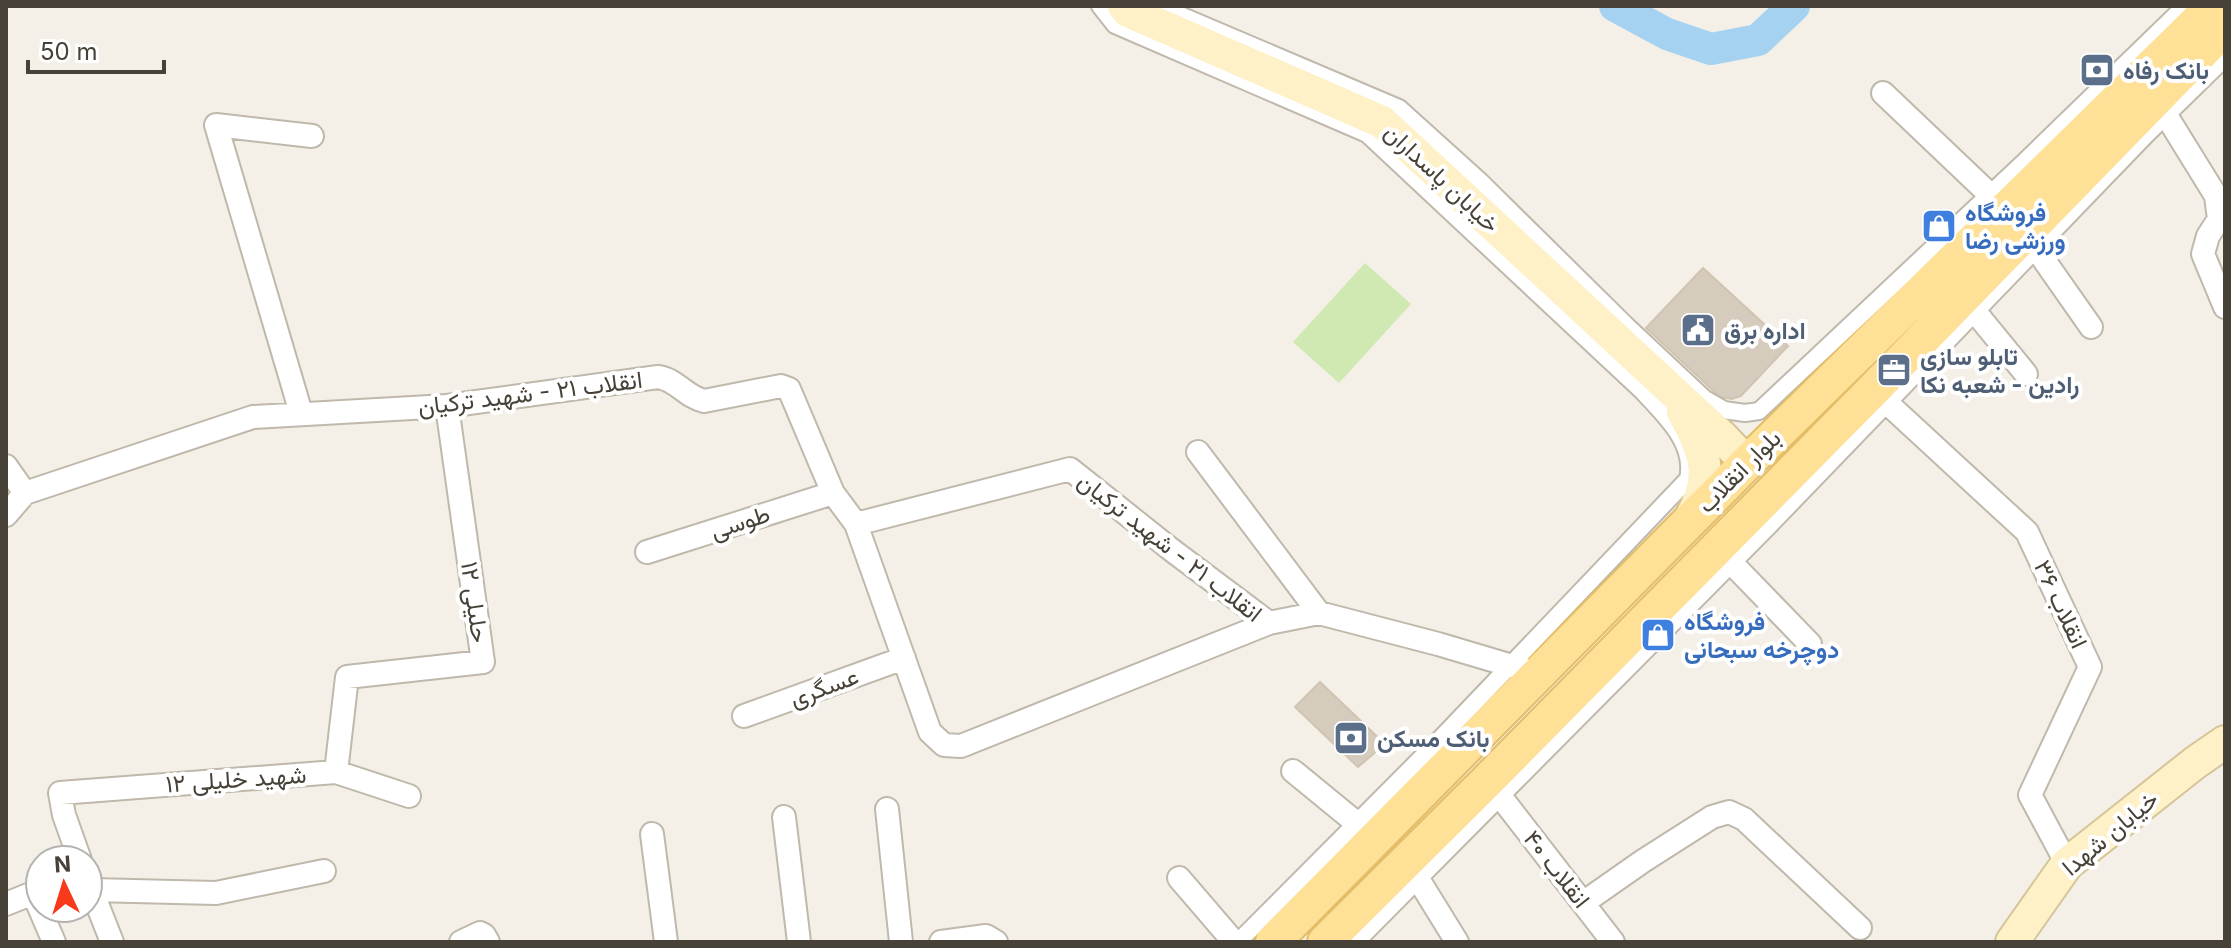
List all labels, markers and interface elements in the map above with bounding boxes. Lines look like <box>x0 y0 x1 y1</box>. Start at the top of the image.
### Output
scale bar <box>28 24 164 74</box>
text: 50 m <box>40 37 98 66</box>
bank icon: بانک رفاه <box>2078 51 2116 89</box>
place label: بانک رفاه <box>2123 56 2209 86</box>
street label: خیابان پاسداران <box>1377 117 1506 240</box>
place label: فروشگاه ورزشی رضا <box>1965 198 2066 256</box>
shop icon: فروشگاه ورزشی رضا <box>1920 207 1958 245</box>
public building icon: اداره برق <box>1679 311 1717 349</box>
place label: اداره برق <box>1724 316 1806 346</box>
place label: تابلو سازی رادین - شعبه نکا <box>1920 342 2080 400</box>
office icon: تابلو سازی رادین - شعبه نکا <box>1875 351 1913 389</box>
street label: انقلاب ۲۱ - شهید ترکیان <box>416 365 644 422</box>
street label: بلوار انقلاب <box>1691 423 1787 519</box>
street label: انقلاب ۲۱ - شهید ترکیان <box>1071 466 1268 629</box>
street label: طوسی <box>707 499 774 546</box>
street label: انقلاب ۳۶ <box>2028 555 2094 653</box>
street label: حلیلی ۱۲ <box>455 559 495 645</box>
place label: فروشگاه دوچرخه سبحانی <box>1684 607 1839 666</box>
shop icon: فروشگاه دوچرخه سبحانی <box>1639 616 1677 654</box>
street label: عسگری <box>786 661 863 714</box>
bank icon: بانک مسکن <box>1332 719 1370 757</box>
place label: بانک مسکن <box>1377 724 1490 753</box>
street label: شهید خلیلی ۱۲ <box>165 760 307 799</box>
street label: خیابان شهدا <box>2056 784 2165 882</box>
street label: انقلاب ۴۰ <box>1518 824 1596 914</box>
north arrow <box>24 844 104 924</box>
text: N <box>53 850 72 878</box>

